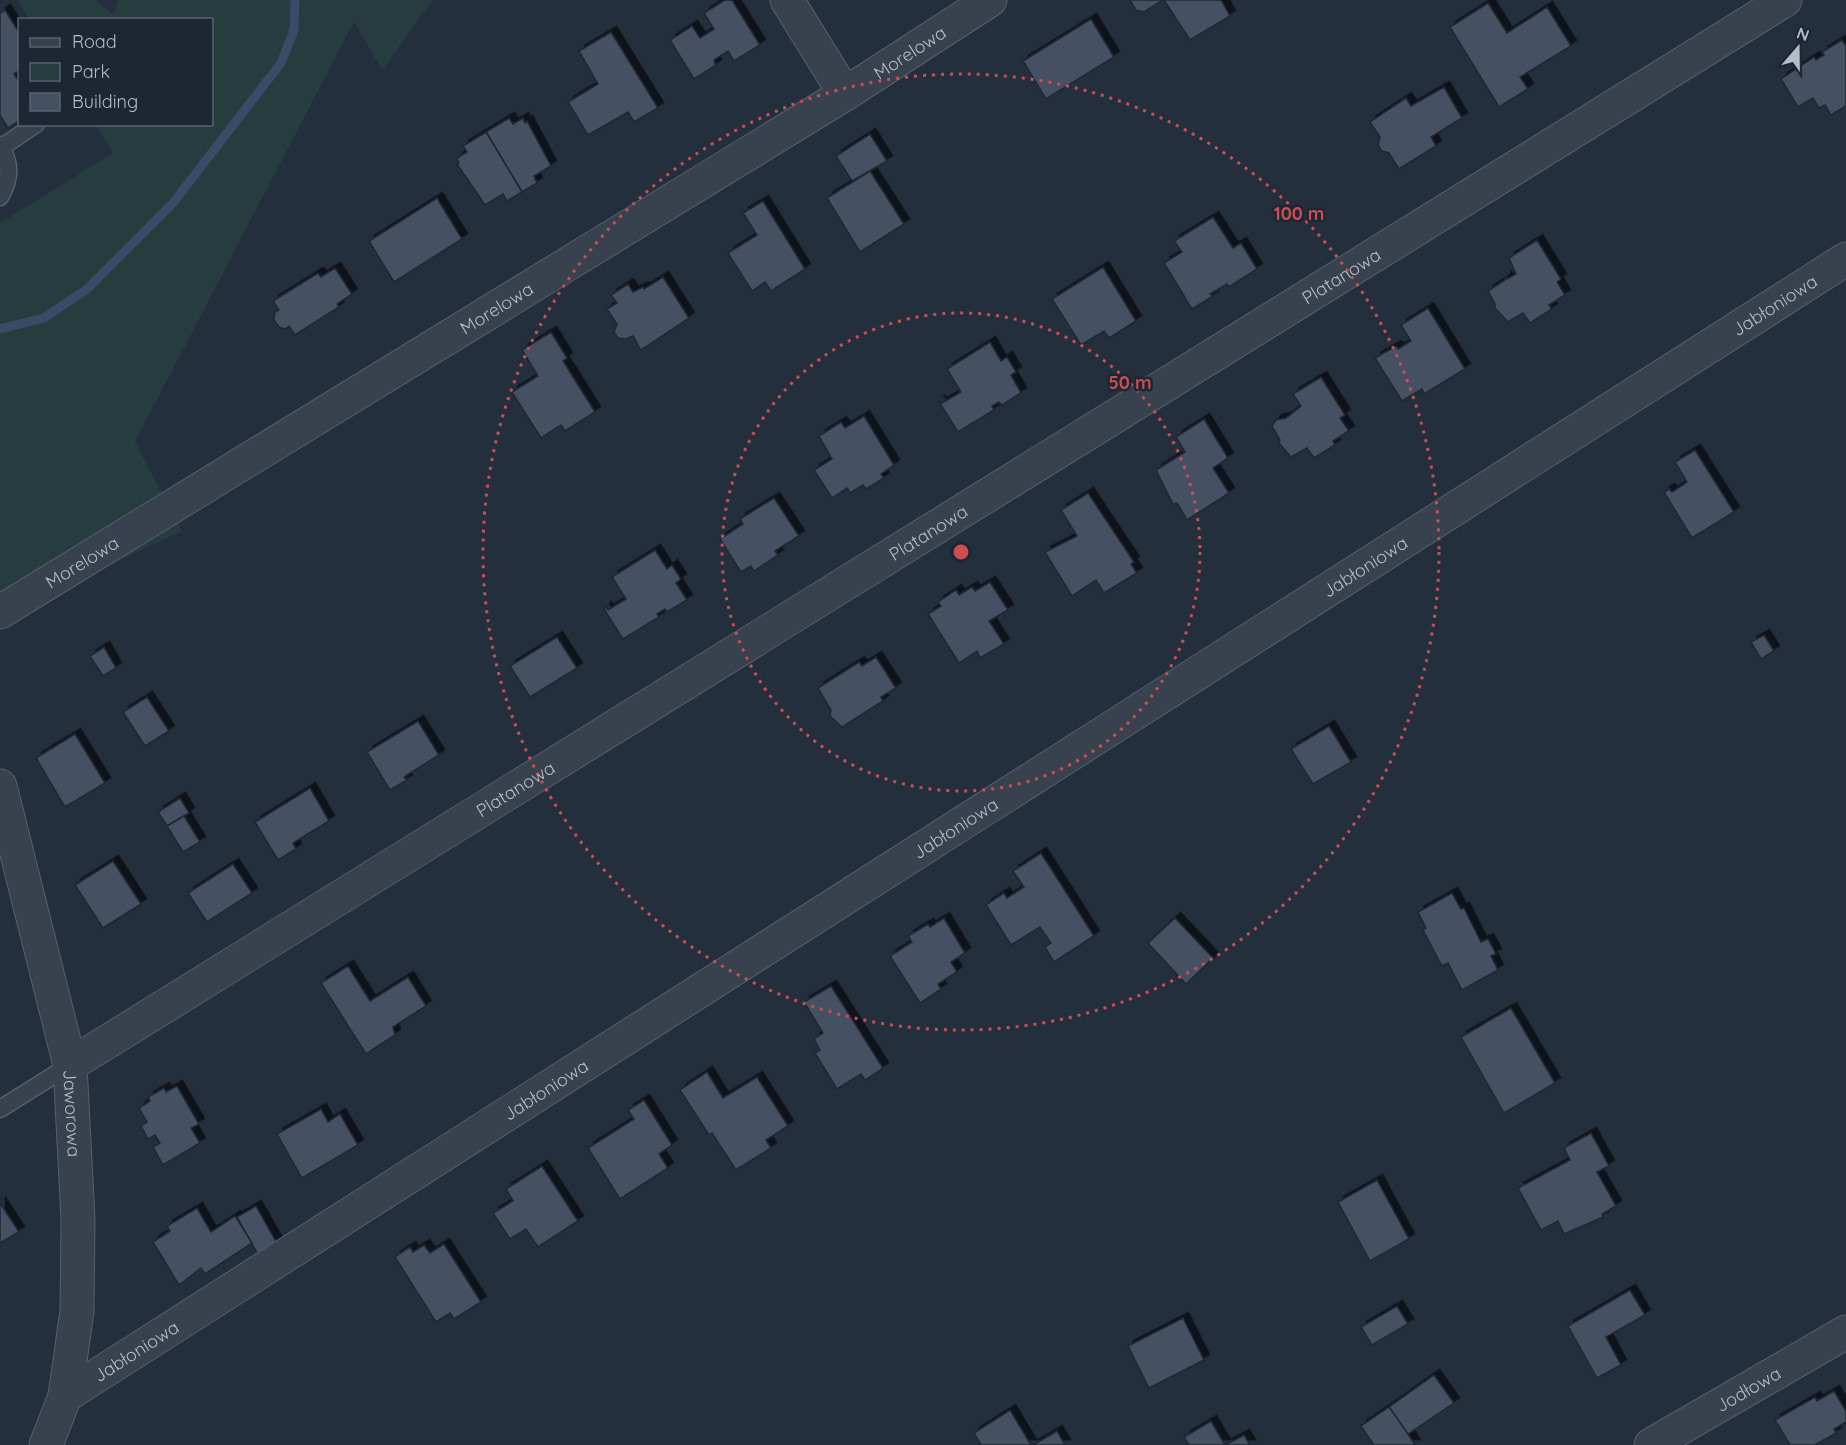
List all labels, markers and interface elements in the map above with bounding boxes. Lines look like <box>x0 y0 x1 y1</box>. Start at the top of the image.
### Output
legend <box>18 18 213 126</box>
north arrow <box>1768 18 1828 78</box>
street label: Morelowa <box>869 20 950 84</box>
text: N <box>1794 22 1812 45</box>
text: Road <box>72 30 117 53</box>
text: Park <box>72 60 110 83</box>
text: Building <box>72 90 138 113</box>
text: 100 m <box>1274 202 1324 225</box>
street label: Platanowa <box>1297 243 1385 309</box>
street label: Jabłoniowa <box>1727 269 1821 340</box>
street label: Morelowa <box>455 277 537 339</box>
text: 50 m <box>1108 371 1152 394</box>
street label: Platanowa <box>884 499 972 565</box>
street label: Jabłoniowa <box>1318 530 1412 602</box>
street label: Morelowa <box>41 531 123 593</box>
centre of rings <box>951 542 971 562</box>
street label: Platanowa <box>471 755 559 822</box>
street label: Jabłoniowa <box>908 792 1002 864</box>
street label: Jabłoniowa <box>498 1054 592 1125</box>
street label: Jaworowa <box>59 1069 86 1158</box>
street label: Jabłoniowa <box>89 1315 183 1387</box>
street label: Jodłowa <box>1711 1361 1785 1417</box>

